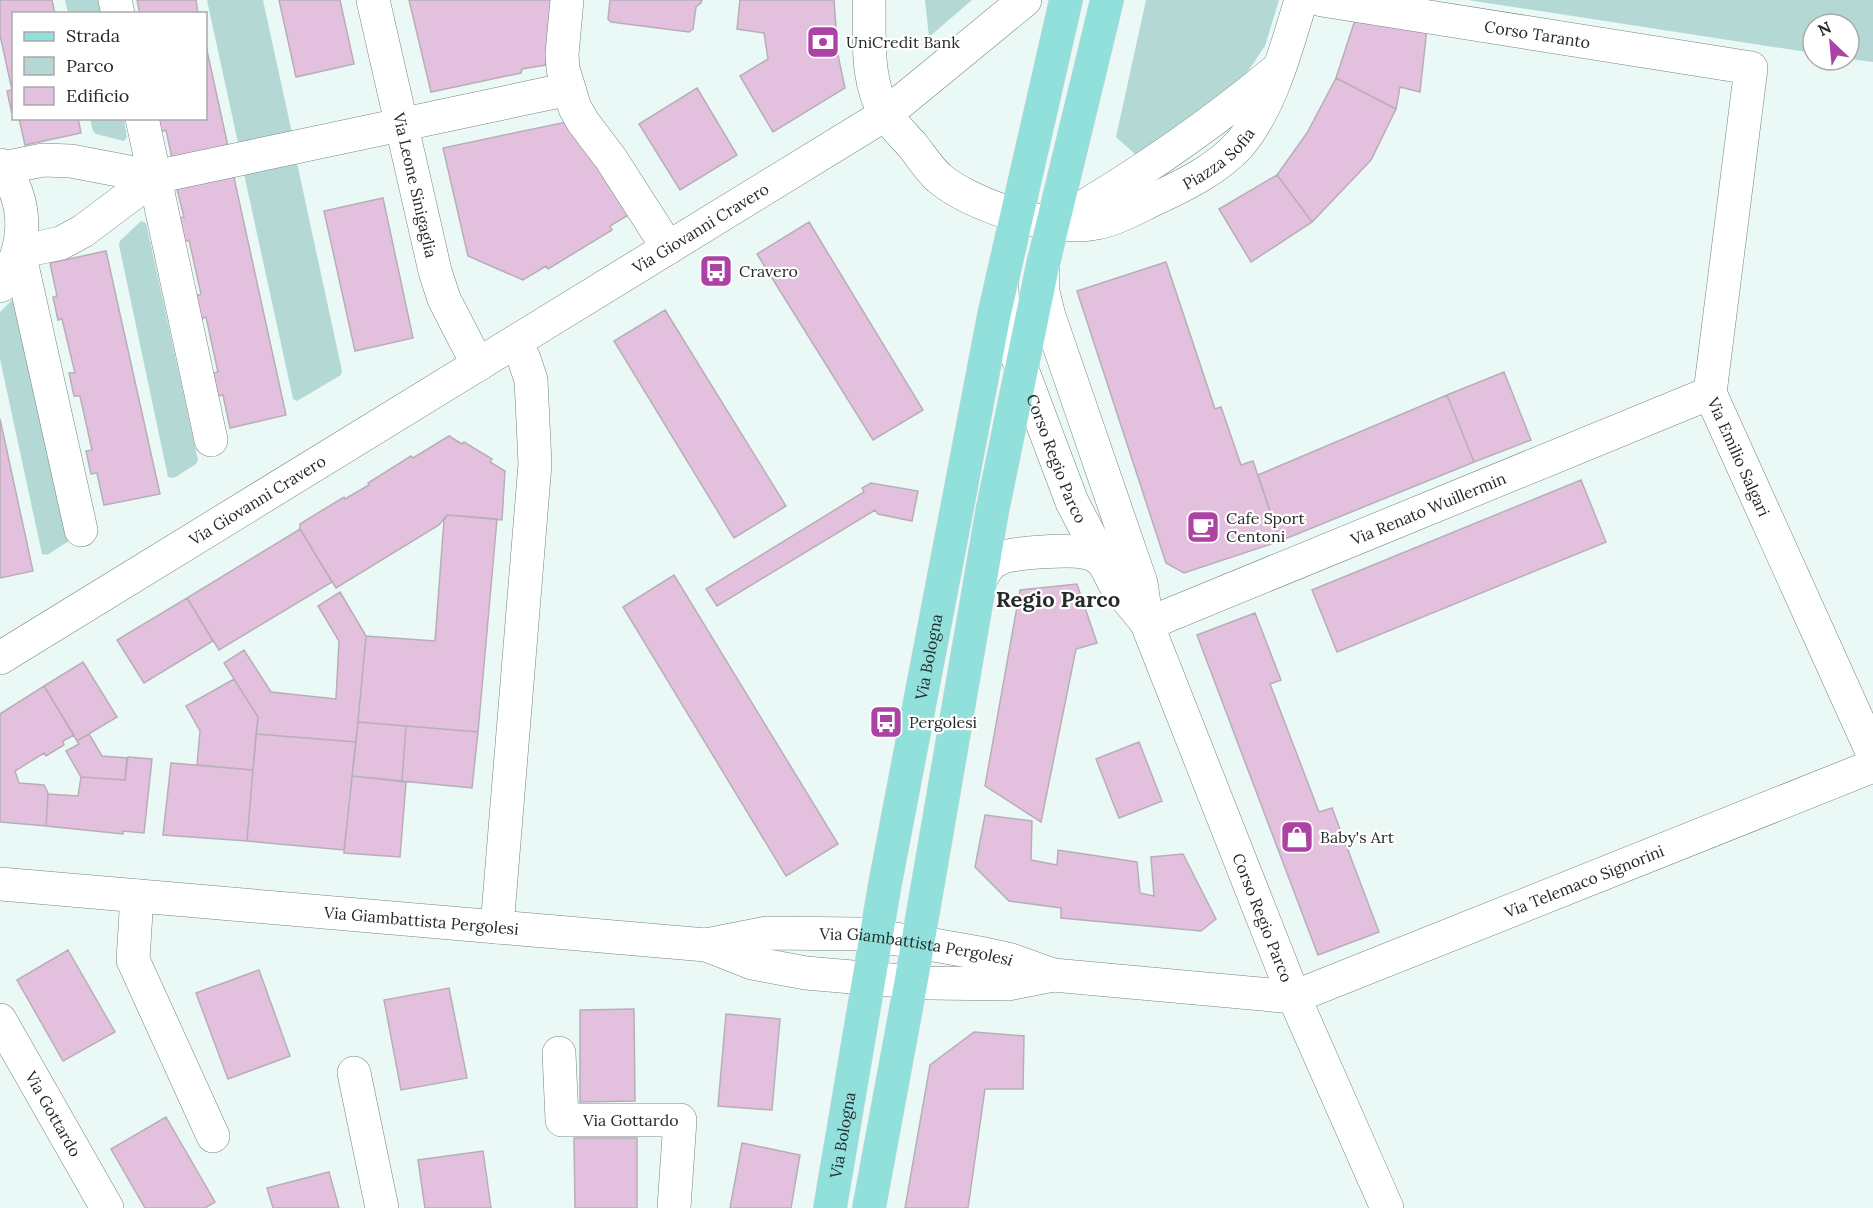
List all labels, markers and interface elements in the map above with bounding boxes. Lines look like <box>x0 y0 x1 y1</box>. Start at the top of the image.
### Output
legend <box>12 12 207 120</box>
north arrow <box>1801 12 1861 72</box>
street label: Corso Taranto <box>1483 16 1592 52</box>
text: N <box>1814 17 1834 40</box>
text: Strada <box>66 24 120 47</box>
bank icon: UniCredit Bank <box>805 24 841 60</box>
place label: UniCredit Bank <box>846 32 960 52</box>
text: Parco <box>66 54 114 77</box>
text: Edificio <box>66 84 129 107</box>
street label: Via Leone Sinigaglia <box>389 110 442 260</box>
street label: Piazza Sofia <box>1179 124 1259 194</box>
street label: Via Giovanni Cravero <box>629 178 771 278</box>
bus stop icon: Cravero <box>698 253 734 289</box>
place label: Cravero <box>739 261 798 281</box>
street label: Corso Regio Parco <box>1022 391 1091 526</box>
street label: Via Emilio Salgari <box>1703 393 1774 520</box>
street label: Via Giovanni Cravero <box>185 451 329 550</box>
street label: Via Renato Wuillermin <box>1347 468 1509 550</box>
place label: Cafe Sport Centoni <box>1226 508 1306 546</box>
cafe icon: Cafe Sport Centoni <box>1185 509 1221 545</box>
district label: Regio Parco <box>996 585 1120 613</box>
street label: Via Bologna <box>910 612 947 702</box>
bus stop icon: Pergolesi <box>868 704 904 740</box>
place label: Pergolesi <box>909 712 977 732</box>
shop icon: Baby's Art <box>1279 819 1315 855</box>
place label: Baby's Art <box>1320 827 1395 847</box>
street label: Via Telemaco Signorini <box>1500 840 1667 922</box>
street label: Corso Regio Parco <box>1228 850 1297 985</box>
street label: Via Giambattista Pergolesi <box>322 902 520 939</box>
street label: Via Giambattista Pergolesi <box>818 924 1016 970</box>
street label: Via Gottardo <box>21 1067 86 1160</box>
street label: Via Bologna <box>825 1090 860 1181</box>
street label: Via Gottardo <box>582 1110 679 1130</box>

